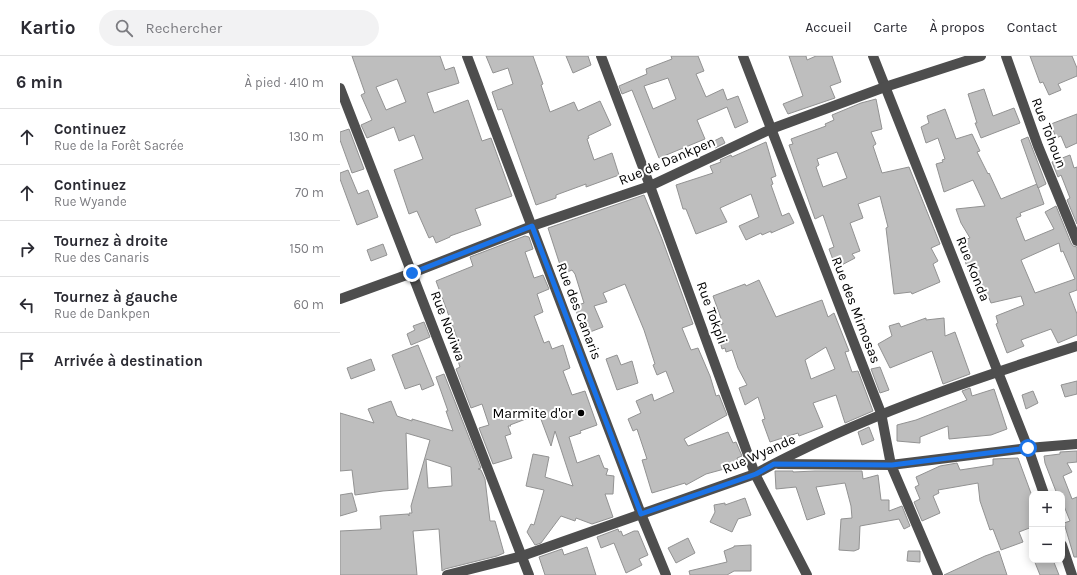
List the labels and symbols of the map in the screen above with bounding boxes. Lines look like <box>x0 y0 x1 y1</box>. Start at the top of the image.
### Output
street label: Rue Tohoun <box>1028 95 1070 171</box>
street label: Rue de Dankpen <box>616 133 718 189</box>
street label: Rue Konda <box>952 234 994 304</box>
street label: Rue des Mimosas <box>828 254 884 366</box>
street label: Rue des Canaris <box>553 260 605 362</box>
route end <box>403 264 421 282</box>
street label: Rue Tokpli <box>693 279 731 347</box>
street label: Rue Noviwa <box>427 288 469 364</box>
place label: Marmite d'or <box>492 405 574 422</box>
marker: Marmite d'or <box>576 408 586 418</box>
street label: Rue Wyande <box>720 430 798 478</box>
route start <box>1019 439 1037 457</box>

